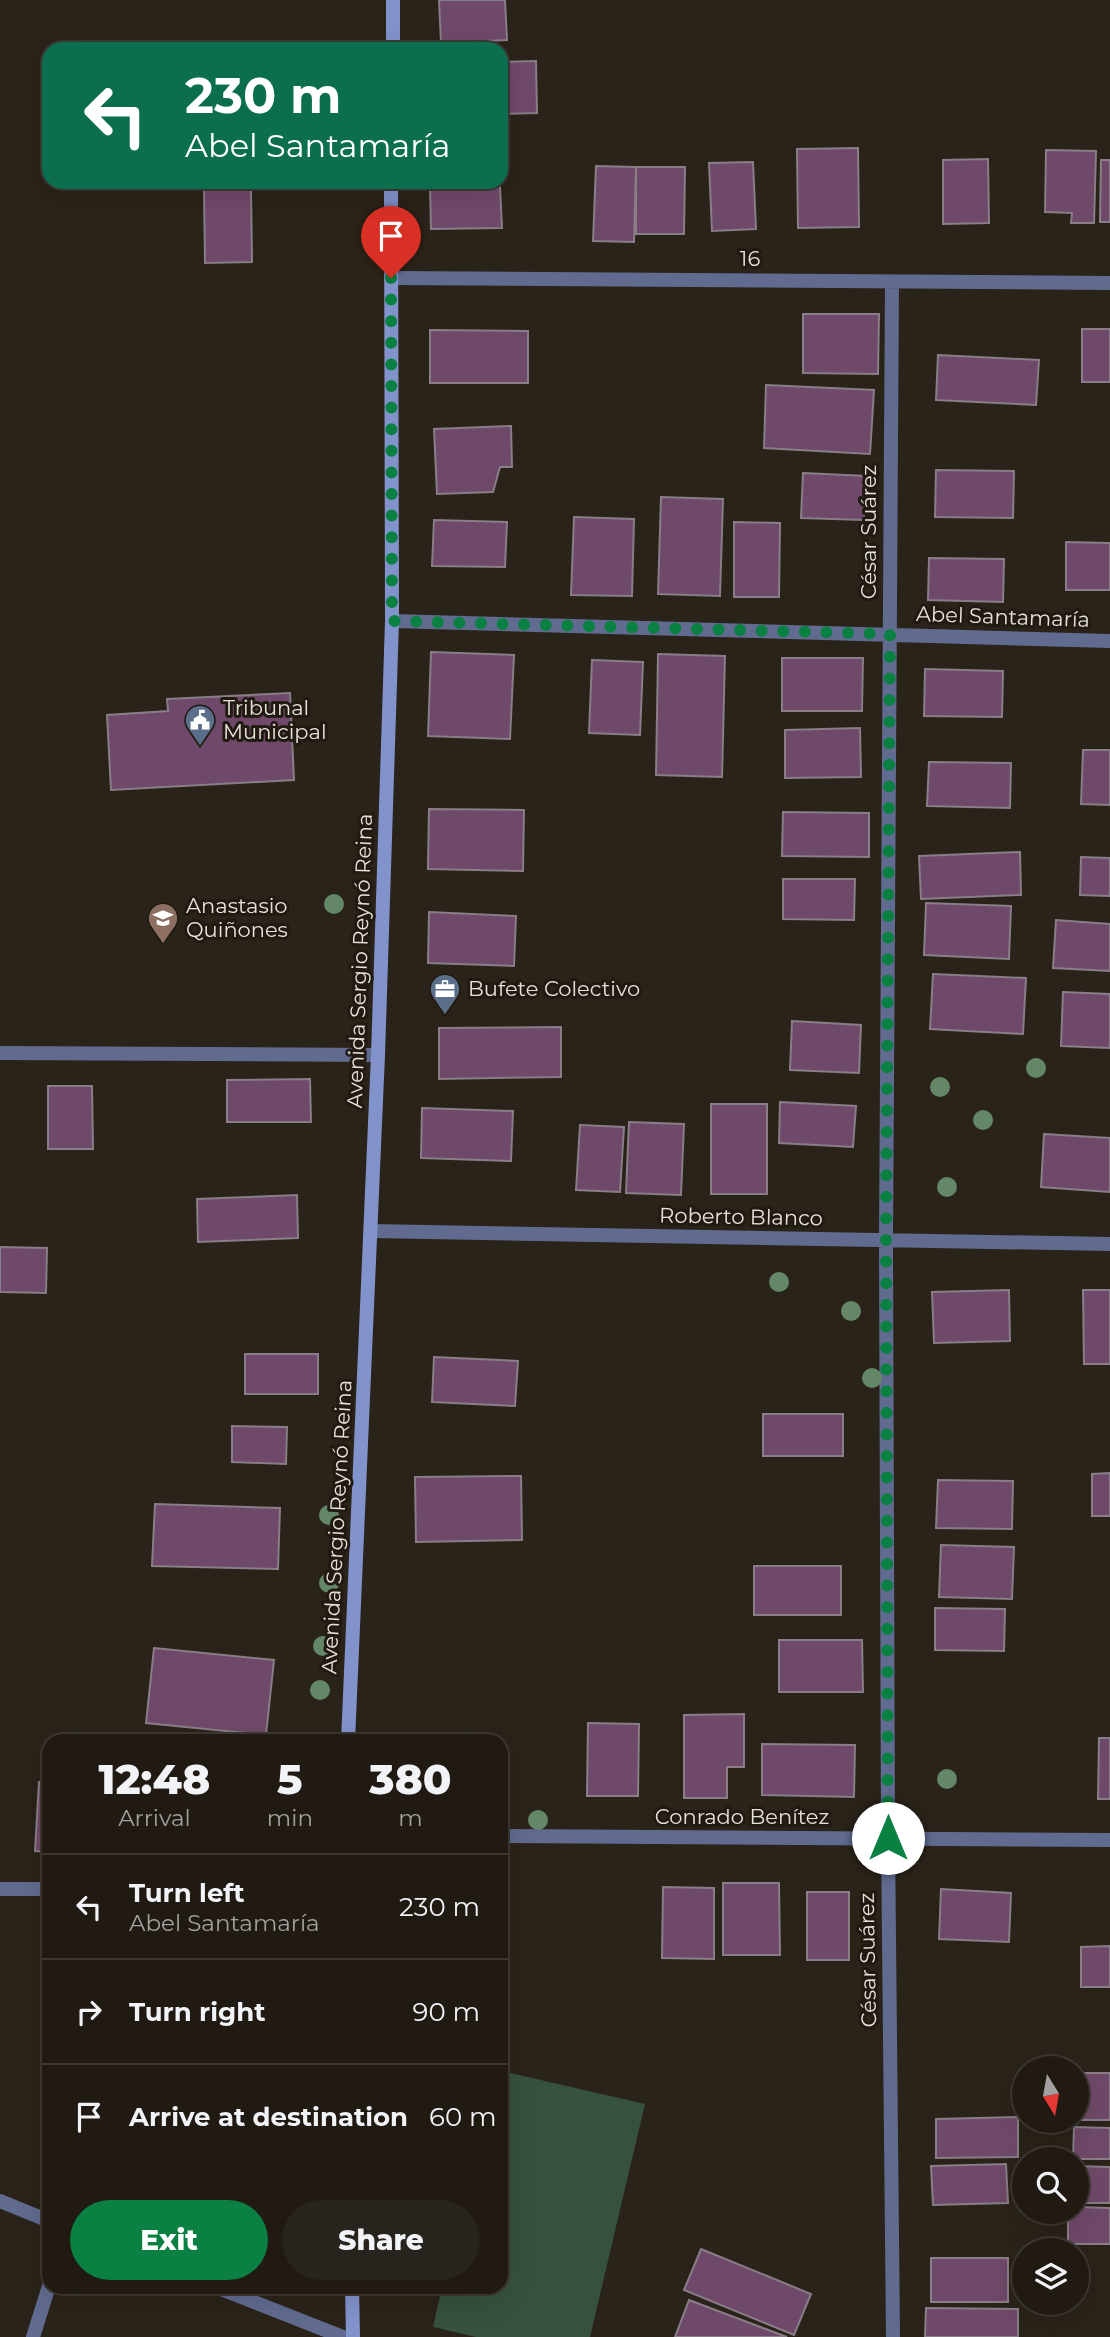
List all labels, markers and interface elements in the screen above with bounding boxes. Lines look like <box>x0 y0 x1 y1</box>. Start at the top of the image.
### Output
text: 230 m <box>185 66 341 125</box>
icon: left <box>70 70 161 161</box>
text: Abel Santamaría <box>185 126 450 165</box>
pin <box>361 206 421 278</box>
icon: arrive <box>372 217 410 255</box>
street label: 16 <box>740 246 760 271</box>
street label: César Suárez <box>856 465 881 599</box>
street label: Abel Santamaría <box>916 601 1090 632</box>
place label: Tribunal Municipal <box>223 695 327 744</box>
public building icon: Tribunal Municipal <box>183 703 217 747</box>
street label: Avenida Sergio Reynó Reina <box>342 813 377 1109</box>
place label: Anastasio Quiñones <box>186 893 288 942</box>
school or university icon: Anastasio Quiñones <box>146 901 180 945</box>
office icon: Bufete Colectivo <box>428 972 462 1016</box>
place label: Bufete Colectivo <box>468 976 640 1001</box>
street label: Roberto Blanco <box>659 1203 823 1230</box>
street label: Avenida Sergio Reynó Reina <box>316 1379 357 1675</box>
text: 12:48 <box>98 1753 210 1805</box>
text: 5 <box>277 1753 303 1805</box>
text: 380 <box>369 1753 452 1805</box>
position arrow <box>851 1801 925 1875</box>
text: Arrival <box>118 1804 191 1832</box>
text: min <box>267 1804 313 1832</box>
text: m <box>398 1804 423 1832</box>
street label: Conrado Benítez <box>655 1804 829 1829</box>
text: Turn left <box>129 1877 245 1909</box>
icon: left <box>70 1888 108 1926</box>
text: 230 m <box>399 1891 480 1923</box>
street label: César Suárez <box>854 1893 881 2027</box>
text: Abel Santamaría <box>129 1909 320 1937</box>
icon: right <box>70 1993 108 2031</box>
text: Turn right <box>129 1996 265 2028</box>
text: 90 m <box>413 1996 480 2028</box>
north arrow <box>1012 2056 1088 2133</box>
map controls <box>1012 2056 1089 2315</box>
icon: arrive <box>70 2098 108 2136</box>
text: Arrive at destination <box>129 2101 408 2133</box>
text: 60 m <box>429 2101 497 2133</box>
button: search <box>1012 2147 1089 2224</box>
button: Exit <box>70 2200 268 2280</box>
button: Share <box>282 2200 480 2280</box>
button: layers <box>1012 2238 1089 2315</box>

